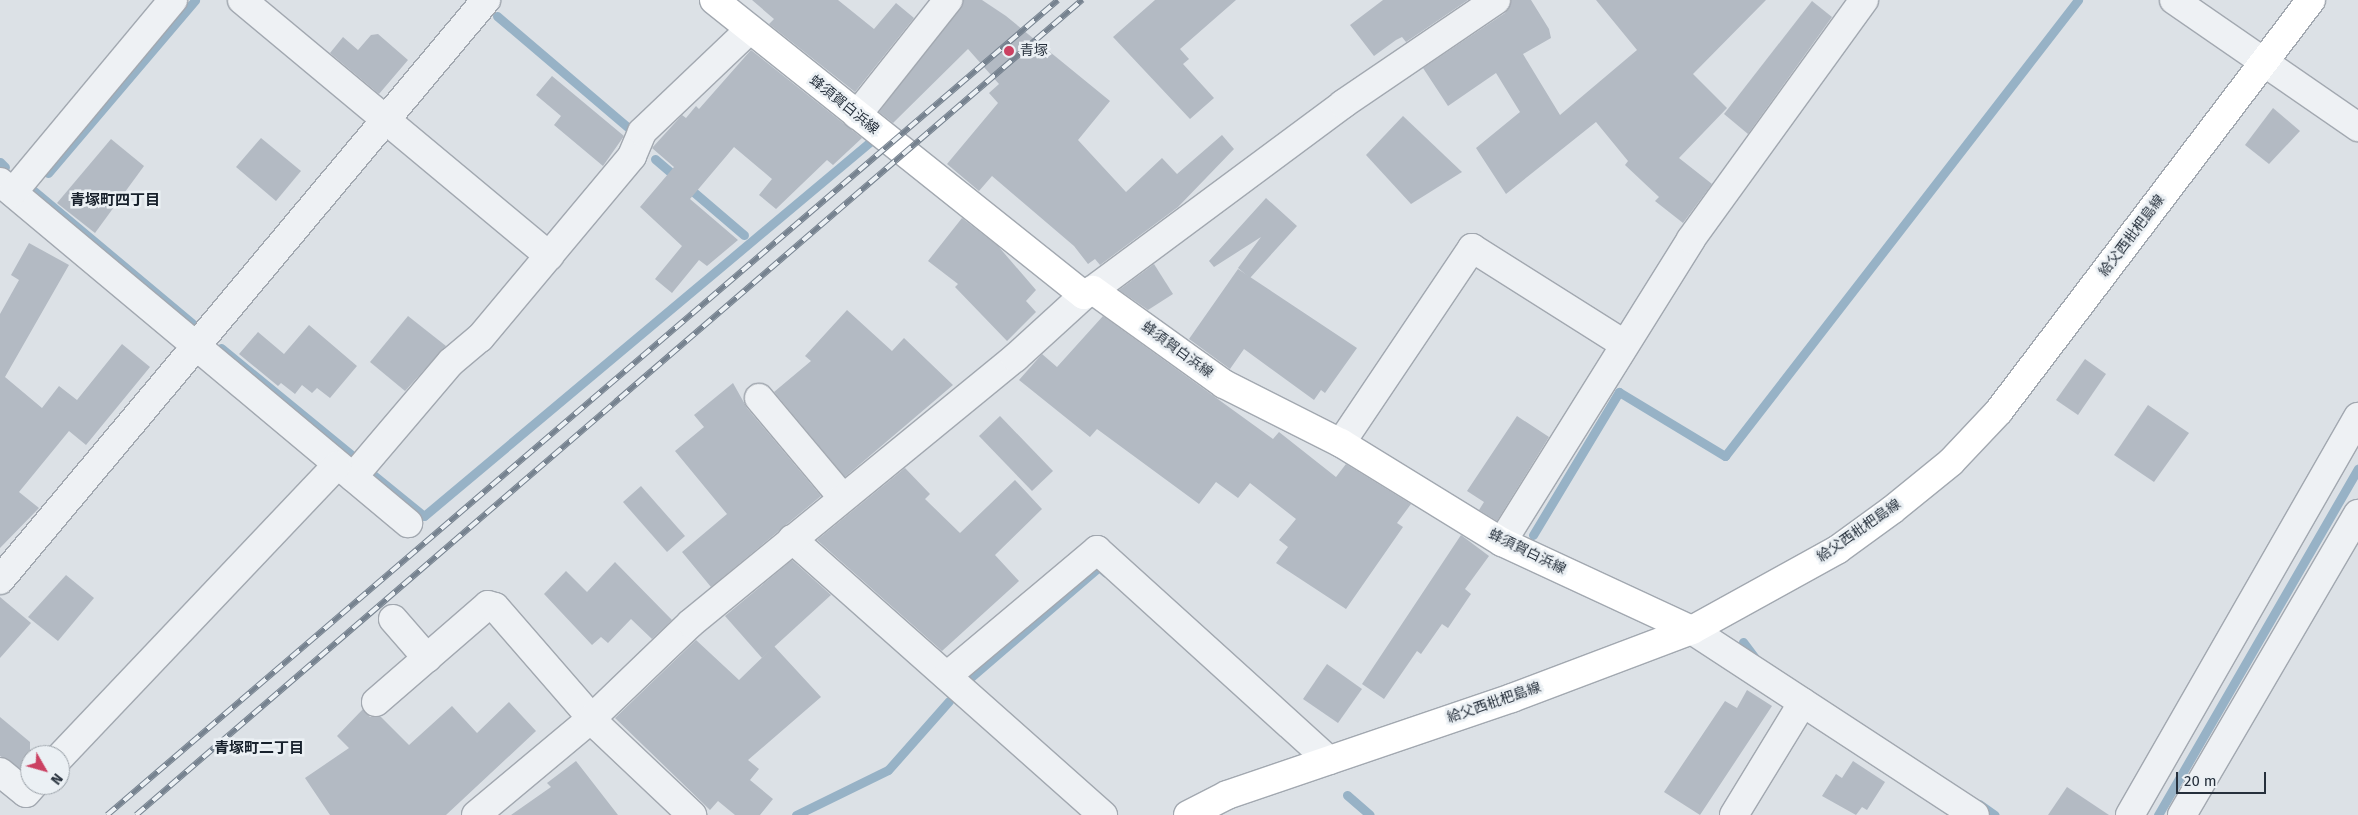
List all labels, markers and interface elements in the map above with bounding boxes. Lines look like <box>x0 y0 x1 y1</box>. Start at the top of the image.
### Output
place label: 青塚 <box>1020 43 1048 59</box>
marker: 青塚 <box>1002 44 1016 58</box>
street label: 蜂須賀白浜線 <box>806 72 882 138</box>
district label: 青塚町四丁目 <box>70 192 160 210</box>
street label: 給父西枇杷島線 <box>2096 192 2168 280</box>
street label: 蜂須賀白浜線 <box>1138 319 1216 381</box>
street label: 給父西枇杷島線 <box>1814 496 1904 566</box>
street label: 蜂須賀白浜線 <box>1486 526 1568 578</box>
street label: 給父西枇杷島線 <box>1445 679 1543 727</box>
district label: 青塚町二丁目 <box>214 740 304 758</box>
north arrow <box>20 745 70 795</box>
scale bar <box>2178 762 2268 794</box>
text: N <box>47 770 66 788</box>
text: 20 m <box>2184 772 2217 790</box>

